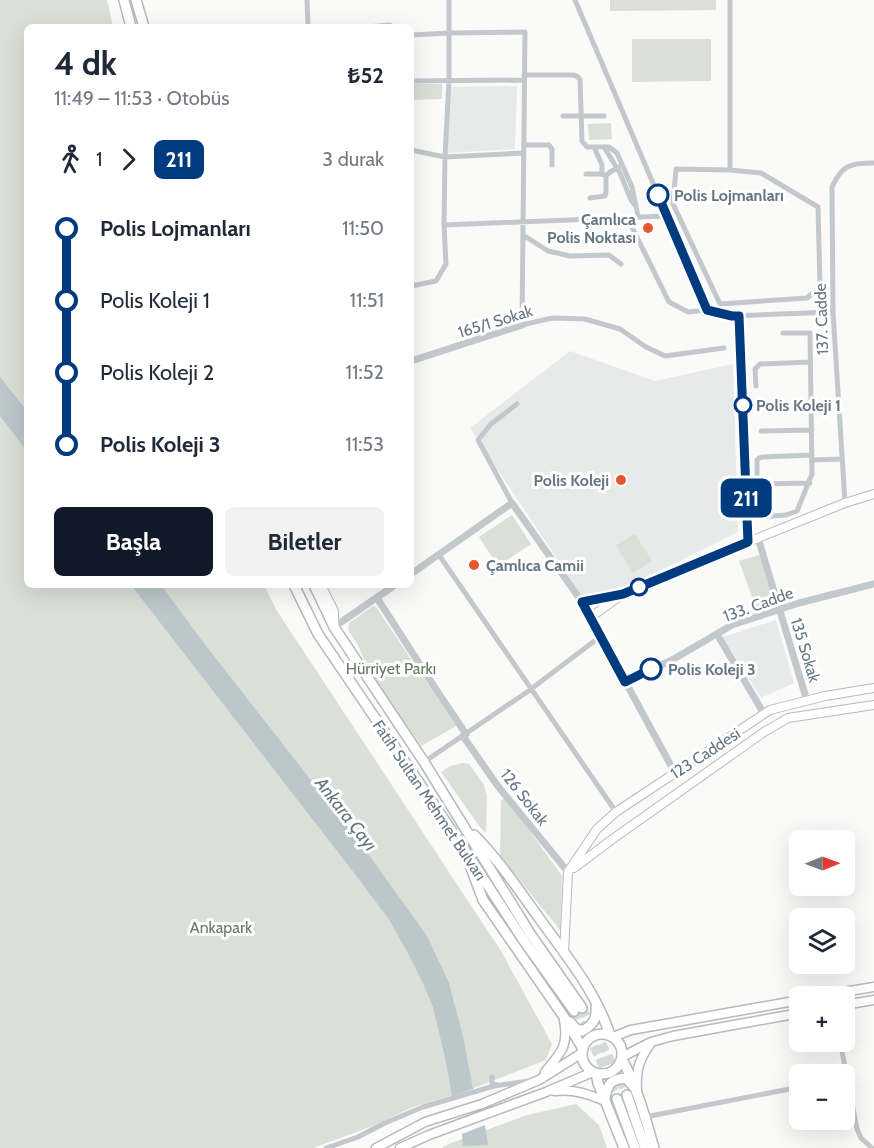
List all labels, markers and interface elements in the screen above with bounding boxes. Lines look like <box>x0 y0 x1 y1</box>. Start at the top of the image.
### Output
text: 4 dk <box>54 43 117 83</box>
text: ₺52 <box>347 62 384 89</box>
text: 11:49 – 11:53 · Otobüs <box>54 86 230 110</box>
icon: walk <box>54 143 87 176</box>
icon: forward <box>112 143 145 176</box>
text: 1 <box>96 147 103 171</box>
text: 211 <box>166 147 192 172</box>
text: 3 durak <box>322 147 384 171</box>
marker: Polis Lojmanları <box>647 184 669 206</box>
place label: Polis Lojmanları <box>674 186 784 205</box>
place label: Çamlıca Polis Noktası <box>547 210 636 247</box>
text: Polis Lojmanları <box>100 215 251 242</box>
text: 11:50 <box>342 216 384 240</box>
marker: Çamlıca Polis Noktası <box>641 221 655 235</box>
street label: 137. Cadde <box>811 283 832 355</box>
text: Polis Koleji 1 <box>100 287 210 314</box>
text: 11:51 <box>349 288 384 312</box>
street label: 165/1 Sokak <box>456 301 536 342</box>
text: Polis Koleji 2 <box>100 359 214 386</box>
text: 11:52 <box>346 360 384 384</box>
marker: Polis Koleji 1 <box>734 396 752 414</box>
place label: Polis Koleji 1 <box>756 396 841 415</box>
text: Polis Koleji 3 <box>100 431 221 458</box>
text: 11:53 <box>345 432 384 456</box>
place label: Polis Koleji <box>533 471 609 490</box>
marker: Polis Koleji <box>614 473 628 487</box>
line badge: 211 <box>712 478 780 518</box>
text: 211 <box>733 486 759 511</box>
button: Başla <box>54 507 213 576</box>
button: Biletler <box>225 507 384 576</box>
place label: Çamlıca Camii <box>486 556 584 575</box>
marker: Çamlıca Camii <box>467 558 481 572</box>
unlabelled marker <box>630 578 648 596</box>
street label: 133. Cadde <box>721 583 796 626</box>
street label: 135 Sokak <box>787 616 825 685</box>
marker: Polis Koleji 3 <box>640 658 662 680</box>
park label: Hürriyet Parkı <box>346 659 436 678</box>
place label: Polis Koleji 3 <box>668 660 756 679</box>
street label: Fatih Sultan Mehmet Bulvarı <box>369 717 490 884</box>
street label: 123 Caddesi <box>667 724 744 783</box>
street label: 126 Sokak <box>497 765 553 830</box>
water label: Ankara Çayı <box>310 772 382 855</box>
north arrow <box>789 830 855 896</box>
map controls <box>789 830 855 1130</box>
button: layers <box>789 908 855 974</box>
park label: Ankapark <box>190 918 253 937</box>
button: + <box>789 986 855 1052</box>
button: − <box>789 1064 855 1130</box>

